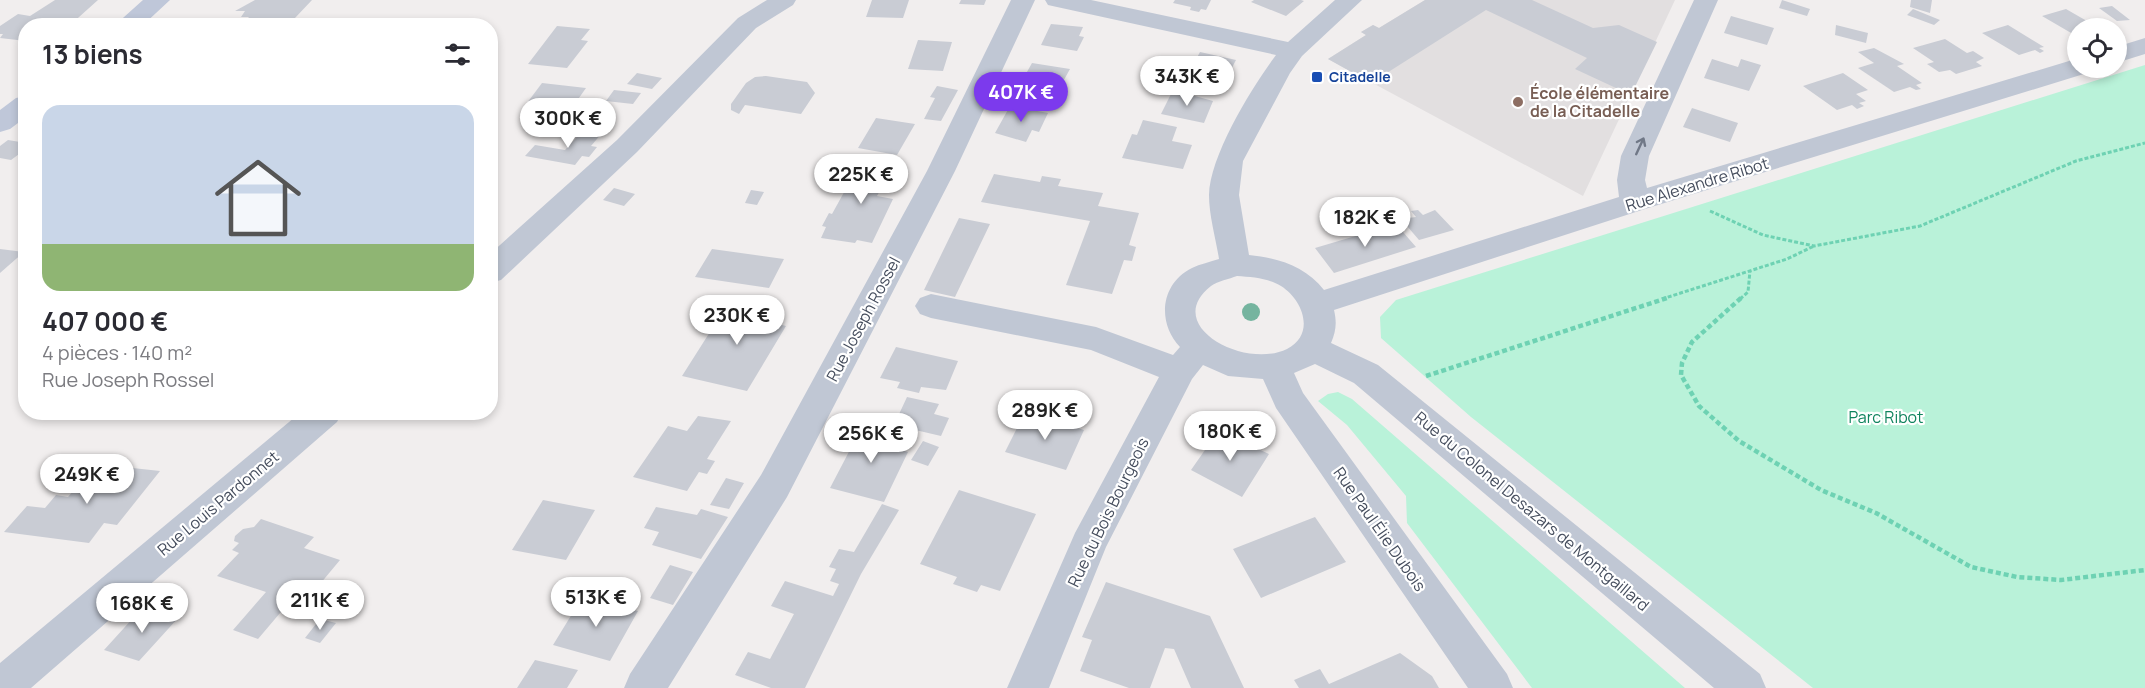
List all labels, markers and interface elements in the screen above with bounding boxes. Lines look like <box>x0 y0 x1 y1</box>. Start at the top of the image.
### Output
map controls <box>2067 18 2127 78</box>
button: locate <box>2067 18 2127 78</box>
text: 13 biens <box>42 36 143 72</box>
icon: filters <box>441 38 474 71</box>
pin: 343K € <box>1138 56 1236 107</box>
text: 343K € <box>1154 62 1220 89</box>
place label: Citadelle <box>1329 67 1391 86</box>
marker: Citadelle <box>1310 70 1324 84</box>
pin: 407K € <box>972 72 1070 123</box>
text: 407K € <box>988 78 1054 105</box>
place label: École élémentaire de la Citadelle <box>1530 82 1670 122</box>
marker: École élémentaire de la Citadelle <box>1511 95 1525 109</box>
pin: 300K € <box>519 98 617 149</box>
text: 300K € <box>534 104 602 131</box>
one-way arrow <box>1634 137 1646 155</box>
icon: home <box>204 144 312 252</box>
street label: Rue Alexandre Ribot <box>1623 152 1771 216</box>
pin: 225K € <box>812 154 910 205</box>
text: 225K € <box>828 160 894 187</box>
pin: 182K € <box>1316 197 1414 248</box>
text: 182K € <box>1333 203 1397 230</box>
street label: Rue Joseph Rossel <box>821 253 905 385</box>
pin: 230K € <box>688 295 786 346</box>
text: 230K € <box>704 301 770 328</box>
text: 407 000 € <box>42 303 168 339</box>
text: 4 pièces · 140 m² <box>42 339 192 366</box>
text: Rue Joseph Rossel <box>42 366 215 393</box>
pin: 289K € <box>996 390 1094 441</box>
text: 289K € <box>1012 396 1078 423</box>
street label: Rue du Colonel Desazars de Montgaillard <box>1410 406 1654 616</box>
park label: Parc Ribot <box>1848 406 1924 428</box>
pin: 180K € <box>1181 411 1279 462</box>
pin: 256K € <box>822 413 920 464</box>
text: 180K € <box>1198 417 1262 444</box>
text: 256K € <box>838 419 904 446</box>
street label: Rue du Bois Bourgeois <box>1062 434 1154 590</box>
street label: Rue Louis Pardonnet <box>153 446 283 560</box>
pin: 249K € <box>38 454 136 505</box>
text: 249K € <box>54 460 120 487</box>
street label: Rue Paul Élie Dubois <box>1329 462 1431 596</box>
pin: 513K € <box>547 577 645 628</box>
pin: 211K € <box>271 580 369 631</box>
pin: 168K € <box>93 583 191 634</box>
text: 513K € <box>565 583 627 610</box>
text: 211K € <box>290 586 350 613</box>
text: 168K € <box>110 589 174 616</box>

